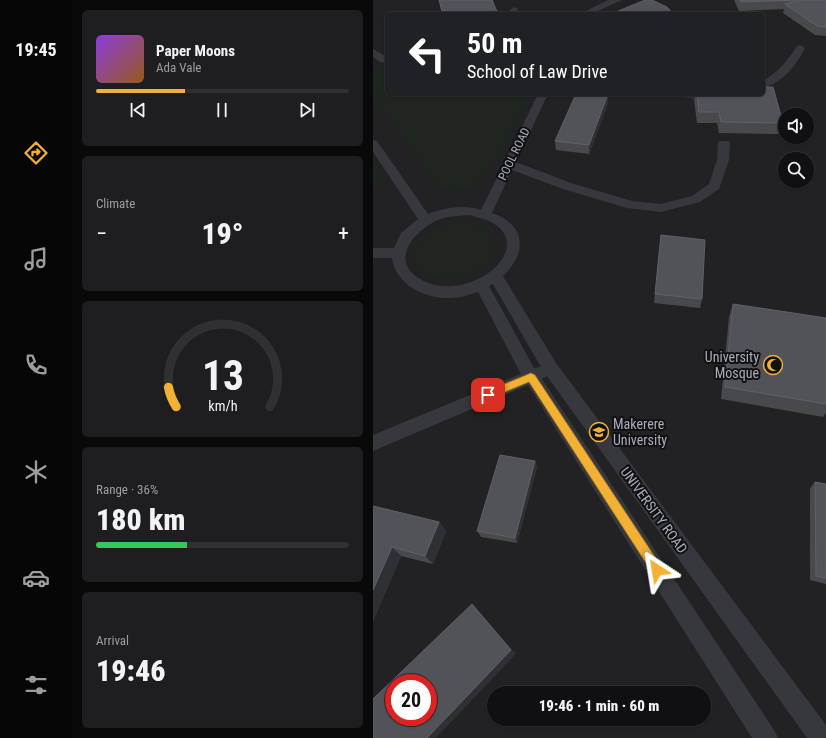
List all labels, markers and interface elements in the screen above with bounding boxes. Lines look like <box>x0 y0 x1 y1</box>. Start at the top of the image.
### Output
text: 50 m <box>467 27 523 60</box>
icon: left <box>401 28 453 80</box>
text: 19:45 <box>15 39 57 60</box>
text: Paper Moons <box>156 42 235 60</box>
text: Ada Vale <box>156 60 201 75</box>
text: School of Law Drive <box>467 61 607 82</box>
icon: previous <box>127 99 149 121</box>
icon: pause <box>211 99 233 121</box>
icon: next <box>296 99 318 121</box>
map controls <box>778 108 814 188</box>
button: sound <box>778 108 814 144</box>
street label: POOL ROAD <box>495 125 533 183</box>
icon: directions <box>22 139 50 167</box>
button: search <box>778 152 814 188</box>
text: Climate <box>96 196 135 211</box>
text: 19° <box>201 216 244 251</box>
text: − <box>96 221 107 246</box>
text: + <box>338 221 349 246</box>
icon: music <box>22 245 50 273</box>
place label: University Mosque <box>705 349 759 381</box>
icon: phone <box>22 351 50 379</box>
text: 13 <box>201 351 244 400</box>
mosque icon: University Mosque <box>762 354 784 376</box>
pin <box>471 378 505 412</box>
icon: arrive <box>477 384 499 406</box>
text: km/h <box>208 398 237 414</box>
place label: Makerere University <box>613 416 667 448</box>
school or university icon: Makerere University <box>588 421 610 443</box>
icon: climate <box>22 458 50 486</box>
street label: UNIVERSITY ROAD <box>617 464 691 556</box>
text: Range · 36% <box>96 482 158 497</box>
text: 180 km <box>96 502 185 537</box>
position arrow <box>636 549 678 591</box>
icon: car <box>22 564 50 592</box>
text: Arrival <box>96 633 129 648</box>
text: 19:46 <box>96 653 165 688</box>
icon: filters <box>22 671 50 699</box>
speed limit sign: 20 <box>385 674 437 726</box>
text: 19:46 · 1 min · 60 m <box>539 697 659 715</box>

